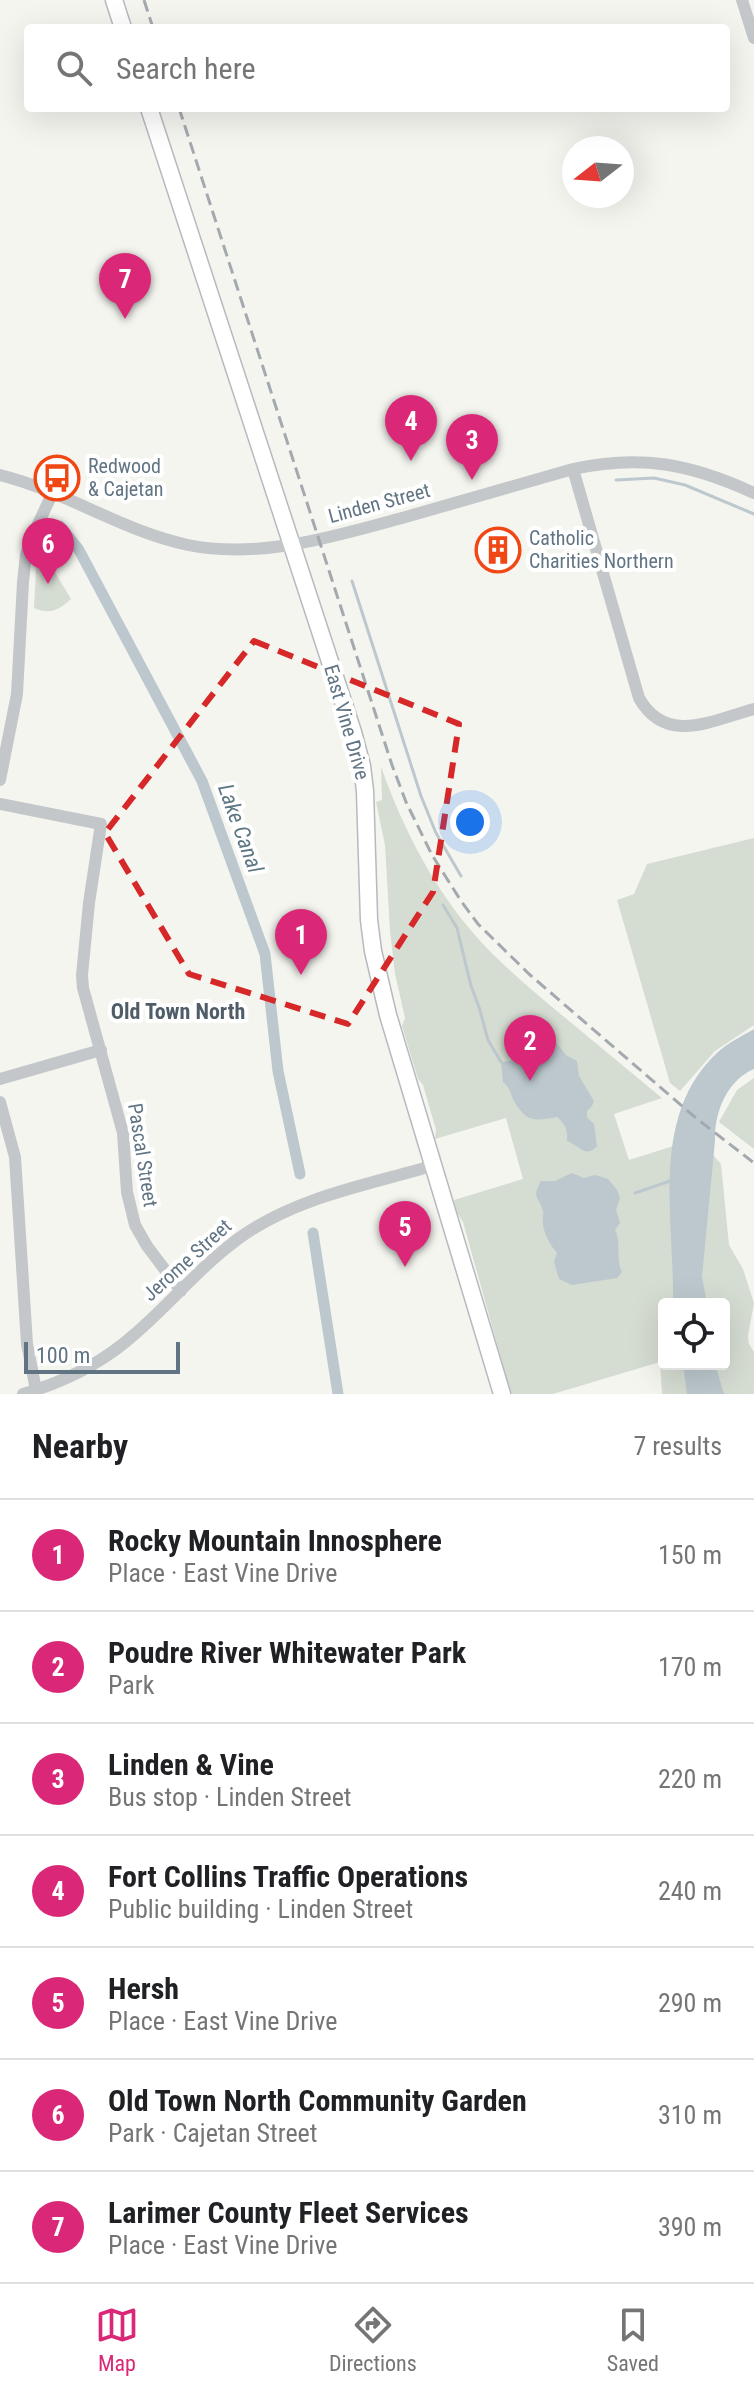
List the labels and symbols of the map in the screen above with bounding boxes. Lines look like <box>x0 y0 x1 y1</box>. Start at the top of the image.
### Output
north arrow <box>562 136 634 208</box>
pin: 7 <box>99 253 151 319</box>
pin: 4 <box>385 395 437 461</box>
pin: 3 <box>446 414 498 480</box>
bus stop icon: Redwood & Cajetan <box>33 454 81 502</box>
place label: Redwood & Cajetan <box>88 454 163 501</box>
street label: Linden Street <box>326 478 433 528</box>
pin: 6 <box>22 518 74 584</box>
building icon: Catholic Charities Northern <box>474 526 522 574</box>
place label: Catholic Charities Northern <box>529 526 674 573</box>
street label: East Vine Drive <box>319 662 375 782</box>
water label: Lake Canal <box>213 780 268 877</box>
your location <box>450 802 490 842</box>
pin: 1 <box>275 909 327 975</box>
district label: Old Town North <box>111 999 245 1024</box>
pin: 2 <box>504 1015 556 1081</box>
street label: Pascal Street <box>123 1101 163 1209</box>
pin: 5 <box>379 1201 431 1267</box>
street label: Jerome Street <box>138 1214 236 1306</box>
scale bar <box>24 1338 180 1374</box>

